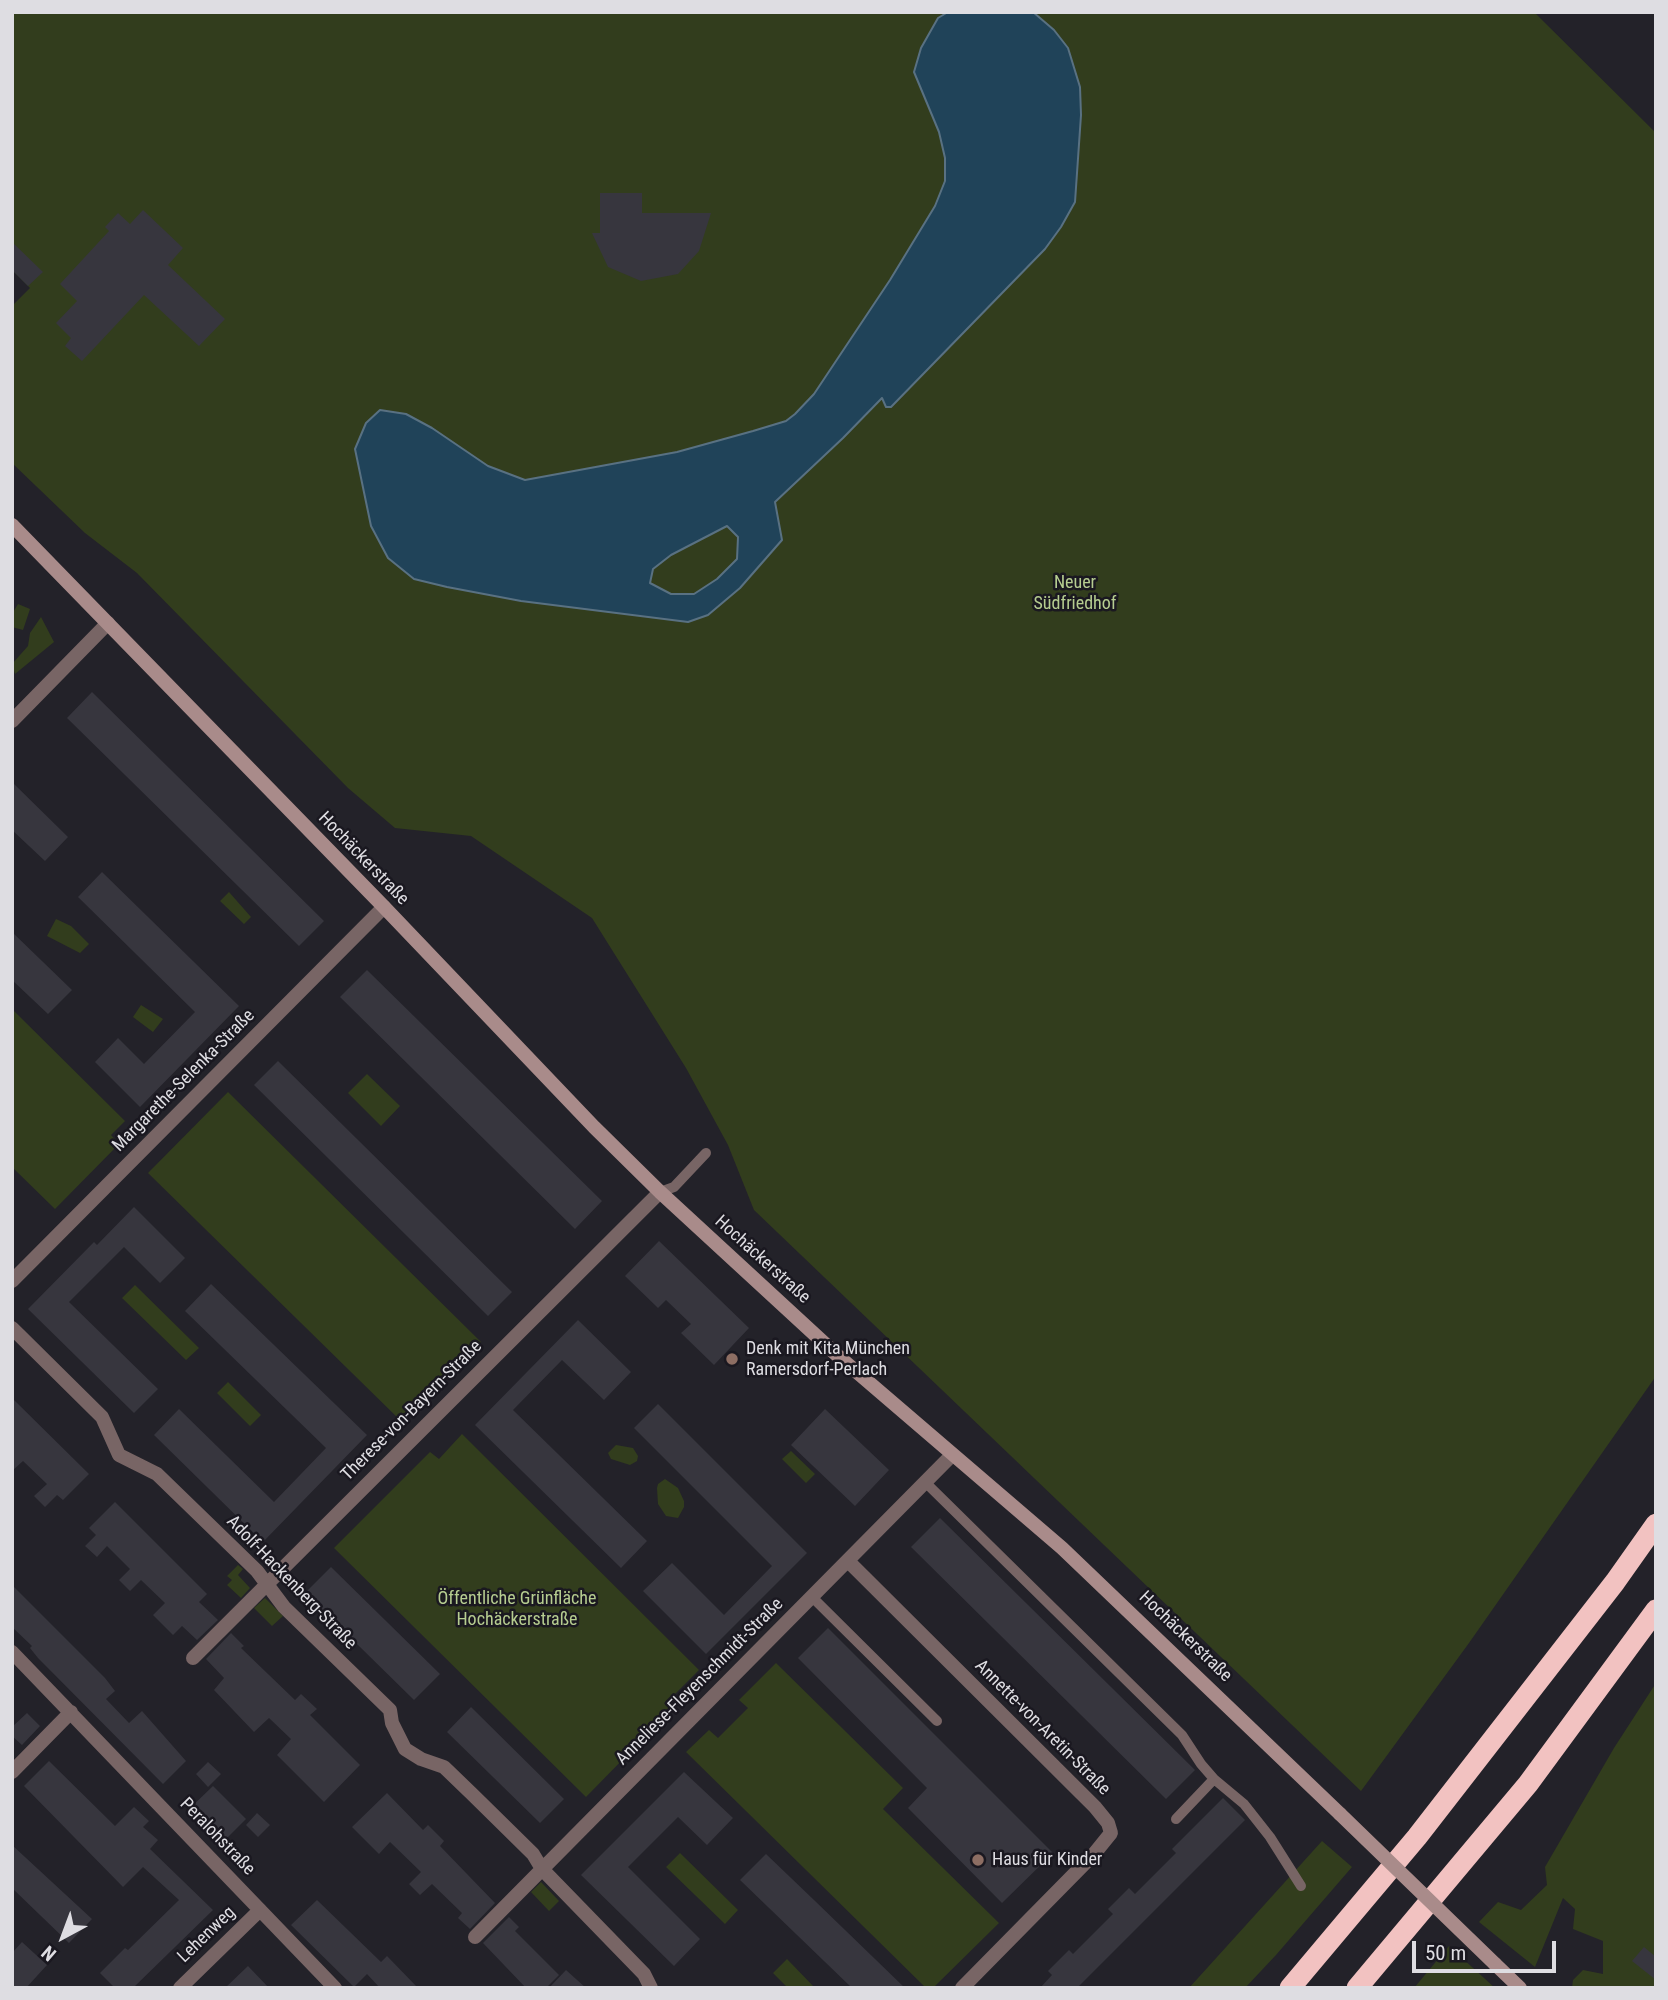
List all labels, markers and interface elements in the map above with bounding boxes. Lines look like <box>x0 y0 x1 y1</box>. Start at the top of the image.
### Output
park label: Neuer Südfriedhof <box>1033 572 1117 614</box>
street label: Hochäckerstraße <box>313 808 413 910</box>
street label: Margarethe-Selenka-Straße <box>108 1005 260 1157</box>
street label: Hochäckerstraße <box>710 1211 814 1309</box>
street label: Therese-von-Bayern-Straße <box>337 1336 487 1486</box>
place label: Denk mit Kita München Ramersdorf-Perlach <box>746 1338 910 1380</box>
marker: Denk mit Kita München Ramersdorf-Perlach <box>724 1351 740 1367</box>
street label: Adolf-Hackenberg-Straße <box>221 1511 361 1655</box>
street label: Hochäckerstraße <box>1134 1587 1236 1687</box>
park label: Öffentliche Grünfläche Hochäckerstraße <box>437 1588 597 1630</box>
street label: Anneliese-Fleyenschmidt-Straße <box>612 1594 788 1770</box>
street label: Annette-von-Aretin-Straße <box>970 1656 1114 1800</box>
street label: Peralohstraße <box>175 1794 259 1880</box>
place label: Haus für Kinder <box>992 1849 1102 1871</box>
marker: Haus für Kinder <box>970 1852 986 1868</box>
north arrow <box>28 1902 98 1972</box>
street label: Lehenweg <box>174 1902 240 1968</box>
scale bar <box>1416 1926 1560 1970</box>
text: N <box>37 1941 61 1966</box>
text: 50 m <box>1425 1941 1466 1965</box>

